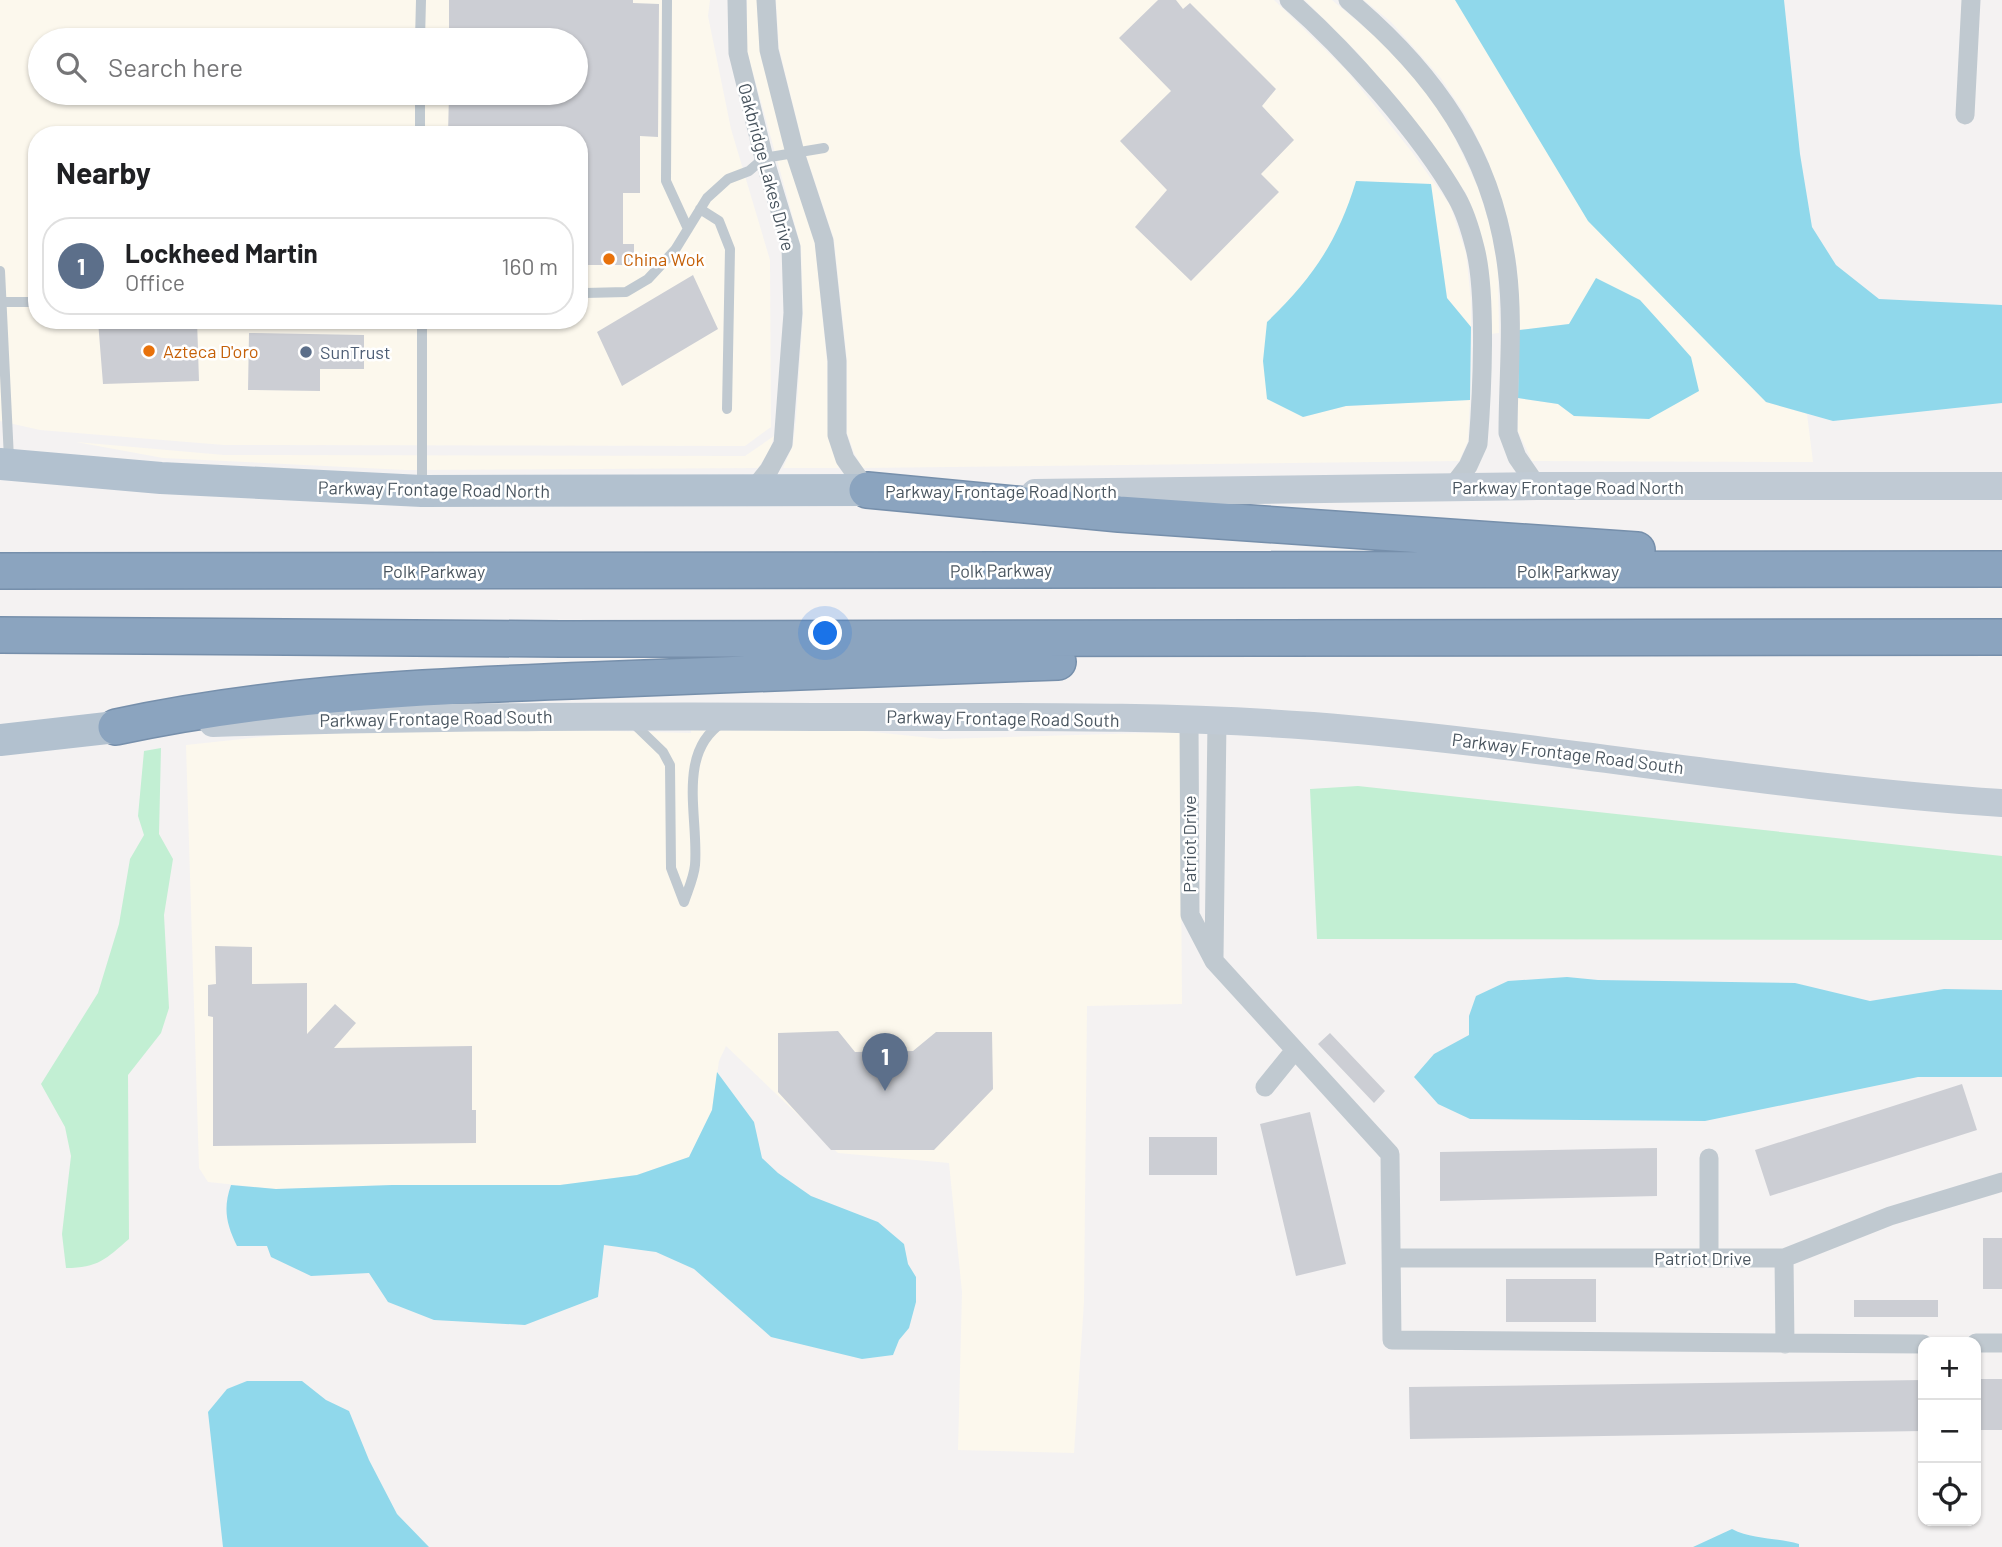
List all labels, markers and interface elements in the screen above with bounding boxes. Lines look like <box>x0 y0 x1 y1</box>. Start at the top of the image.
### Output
search box <box>28 28 588 105</box>
icon: search <box>52 48 90 86</box>
text: Search here <box>108 51 243 82</box>
street label: Oakbridge Lakes Drive <box>734 81 800 253</box>
text: Nearby <box>56 154 151 190</box>
text: Lockheed Martin <box>125 237 318 268</box>
place label: China Wok <box>623 248 704 270</box>
marker: China Wok <box>601 251 617 267</box>
text: 1 <box>77 252 85 280</box>
text: 160 m <box>501 252 558 280</box>
text: Office <box>125 268 185 296</box>
place label: Azteca D'oro <box>163 340 259 362</box>
place label: SunTrust <box>320 341 391 363</box>
marker: Azteca D'oro <box>141 343 157 359</box>
marker: SunTrust <box>298 344 314 360</box>
street label: Parkway Frontage Road North <box>318 476 550 502</box>
street label: Parkway Frontage Road North <box>1452 476 1684 498</box>
street label: Parkway Frontage Road North <box>885 480 1117 502</box>
street label: Polk Parkway <box>950 558 1052 582</box>
street label: Polk Parkway <box>383 560 485 582</box>
street label: Polk Parkway <box>1517 560 1619 582</box>
your location <box>808 616 842 650</box>
street label: Parkway Frontage Road South <box>319 705 553 731</box>
street label: Parkway Frontage Road South <box>886 705 1120 731</box>
street label: Parkway Frontage Road South <box>1451 728 1685 778</box>
street label: Patriot Drive <box>1178 795 1200 893</box>
pin: 1 <box>862 1033 908 1091</box>
street label: Patriot Drive <box>1654 1247 1752 1269</box>
map controls <box>1918 1337 1981 1526</box>
button: + <box>1918 1337 1981 1400</box>
button: − <box>1918 1400 1981 1463</box>
button: locate <box>1918 1463 1981 1526</box>

